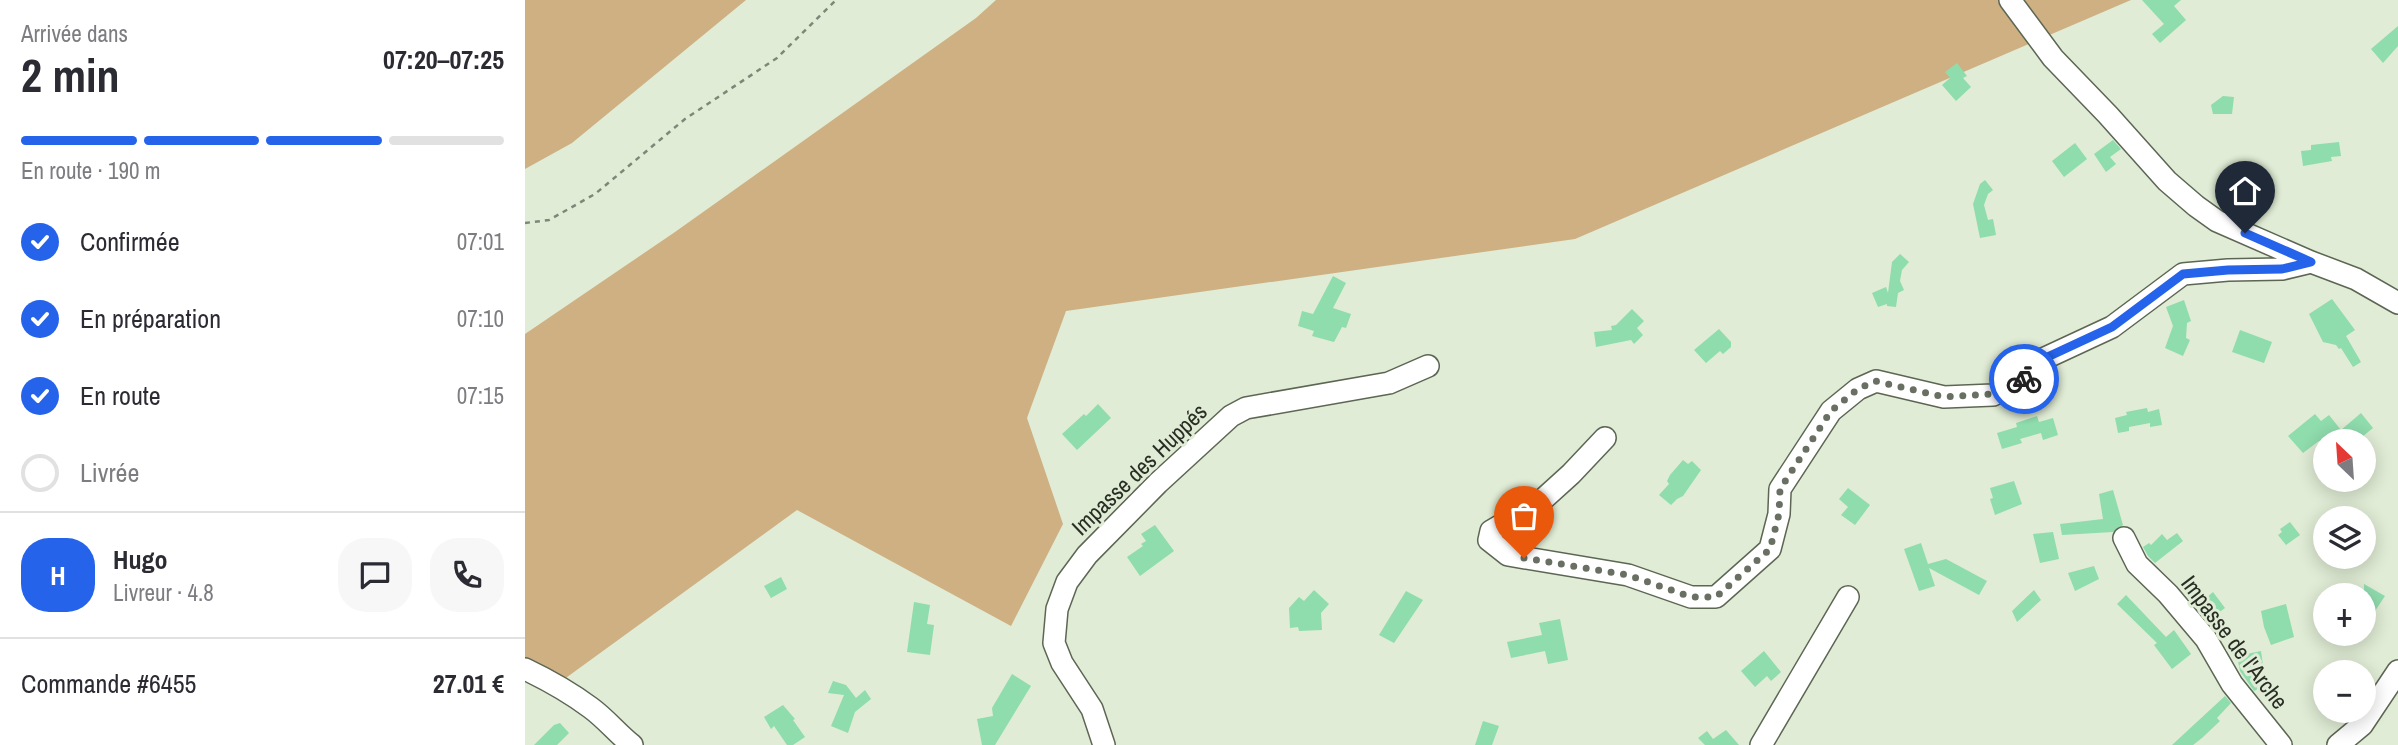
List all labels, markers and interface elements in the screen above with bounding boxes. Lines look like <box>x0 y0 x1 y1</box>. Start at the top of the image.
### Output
text: Arrivée dans <box>21 18 128 49</box>
text: 07:20–07:25 <box>383 42 504 77</box>
text: 2 min <box>21 44 120 106</box>
text: En route · 190 m <box>21 155 160 186</box>
pin <box>2215 161 2275 233</box>
icon: home <box>2226 172 2264 210</box>
icon: check <box>21 223 59 261</box>
text: Confirmée <box>80 224 180 259</box>
text: 07:01 <box>457 226 504 257</box>
icon: check <box>21 300 59 338</box>
text: En préparation <box>80 301 221 336</box>
text: 07:10 <box>457 303 504 334</box>
courier <box>1989 344 2059 414</box>
icon: bike <box>2005 360 2043 398</box>
icon: check <box>21 377 59 415</box>
text: En route <box>80 378 161 413</box>
text: 07:15 <box>457 380 504 411</box>
street label: Impasse des Huppés <box>1065 396 1213 542</box>
north arrow <box>2313 429 2377 492</box>
map controls <box>2313 429 2376 723</box>
text: Livrée <box>80 455 139 490</box>
pin <box>1494 486 1554 558</box>
icon: bag <box>1505 497 1543 535</box>
button: layers <box>2313 506 2376 569</box>
button: chat <box>338 538 412 612</box>
button: phone <box>430 538 504 612</box>
text: Hugo <box>113 542 167 577</box>
text: H <box>50 558 66 593</box>
street label: Impasse de l'Arche <box>2175 569 2295 715</box>
text: Livreur · 4.8 <box>113 577 214 608</box>
button: + <box>2313 583 2376 646</box>
button: − <box>2313 660 2376 723</box>
text: Commande #6455 <box>21 666 196 701</box>
text: 27.01 € <box>433 666 504 701</box>

